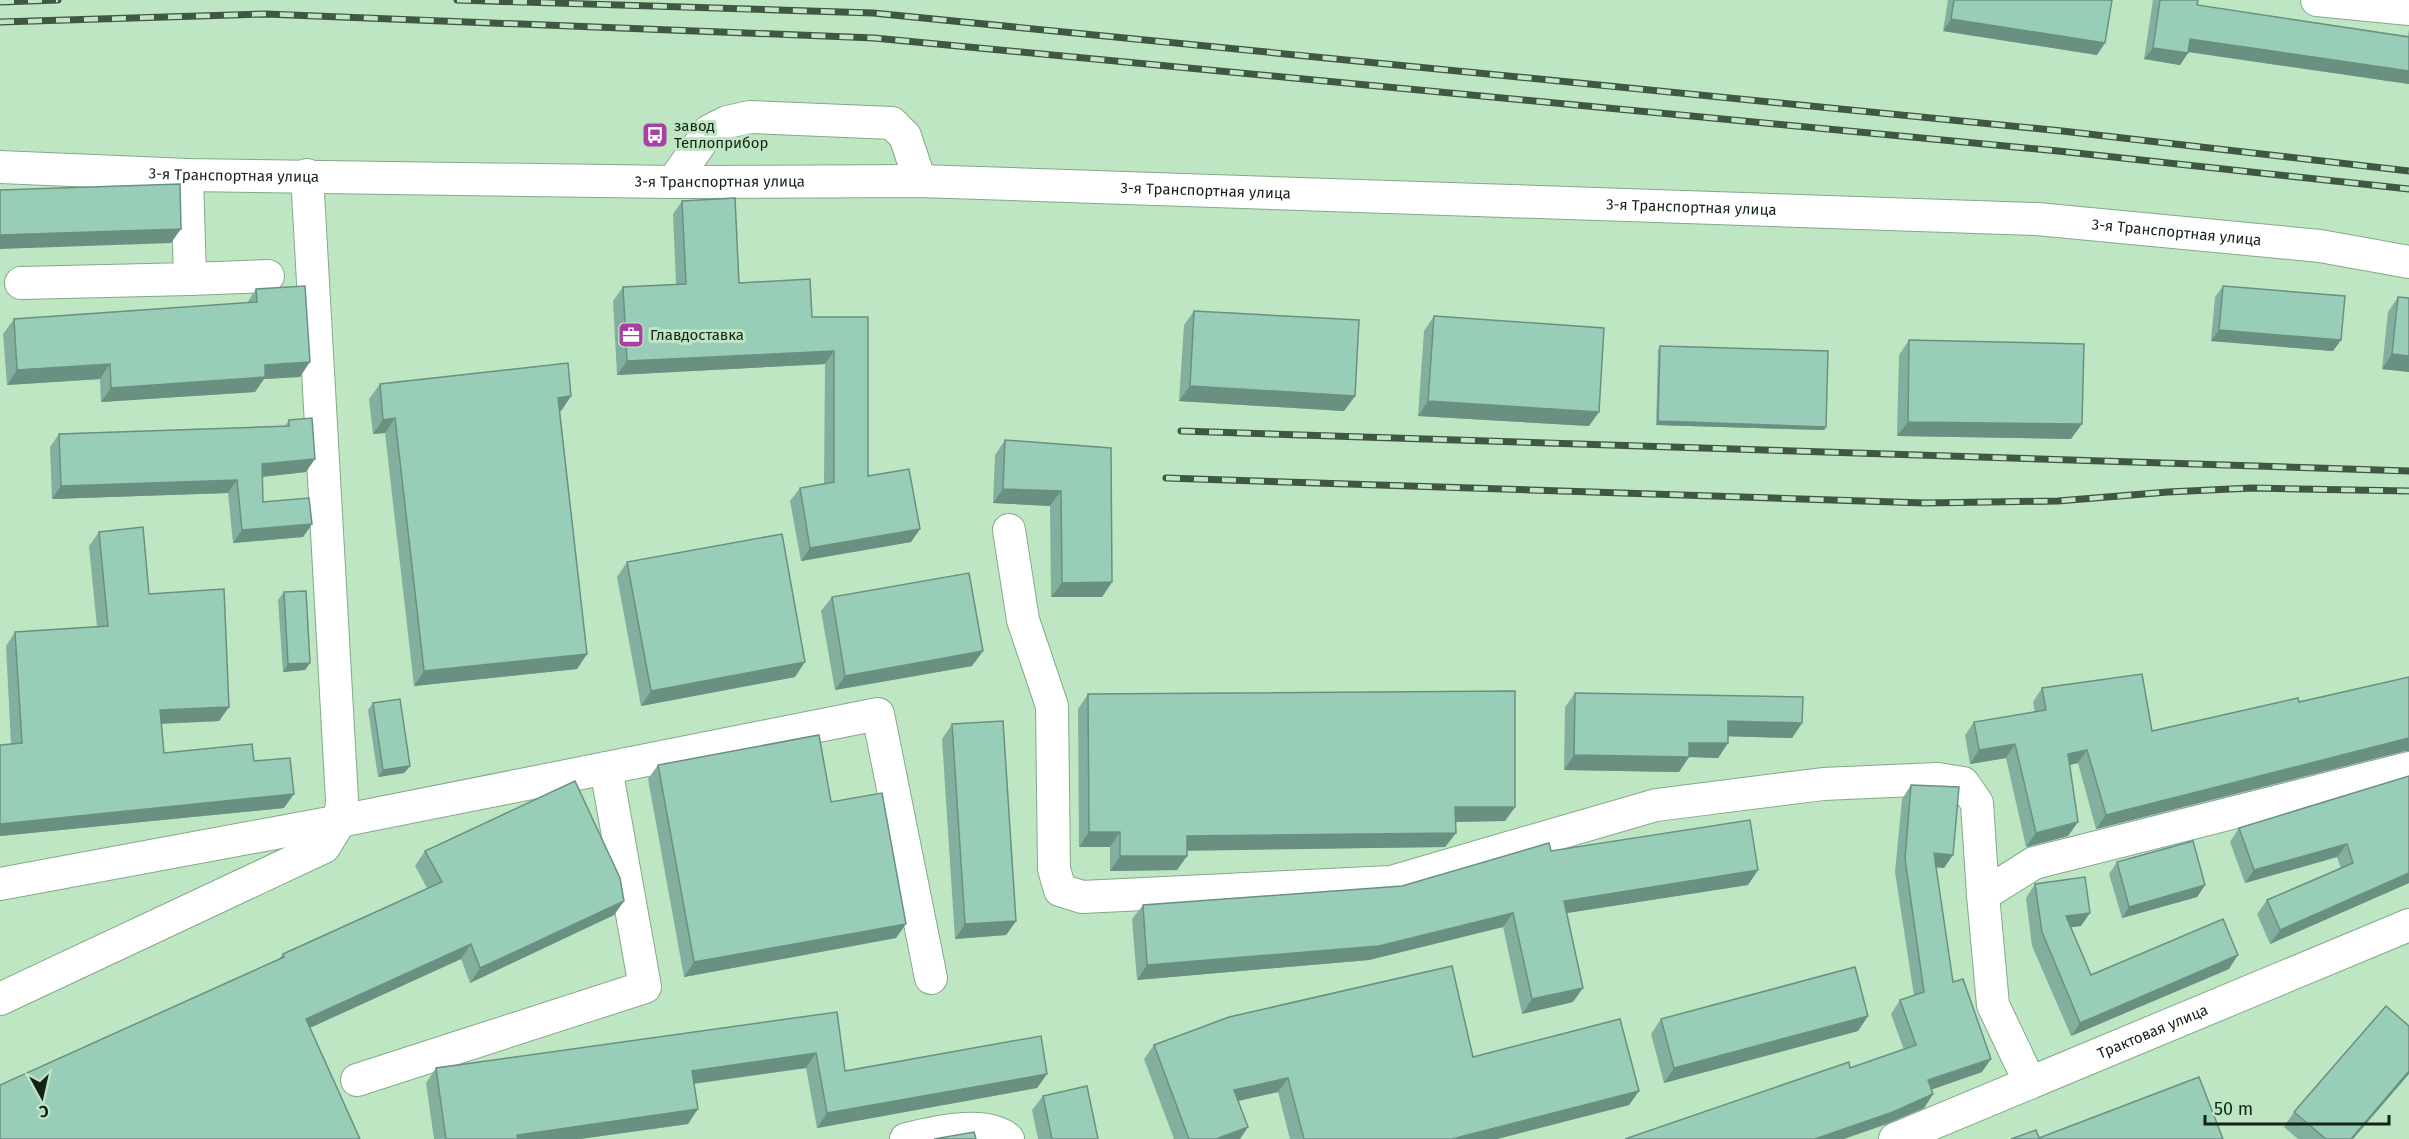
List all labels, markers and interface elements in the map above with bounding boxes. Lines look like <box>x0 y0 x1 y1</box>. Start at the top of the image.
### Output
place label: завод Теплоприбор <box>674 117 768 152</box>
bus stop icon: завод Теплоприбор <box>640 120 670 150</box>
street label: 3-я Транспортная улица <box>148 164 319 186</box>
street label: 3-я Транспортная улица <box>634 172 805 191</box>
street label: 3-я Транспортная улица <box>1120 179 1291 203</box>
street label: 3-я Транспортная улица <box>1606 195 1777 219</box>
street label: 3-я Транспортная улица <box>2091 215 2262 249</box>
office icon: Главдоставка <box>616 320 646 350</box>
place label: Главдоставка <box>650 326 744 344</box>
street label: Трактовая улица <box>2095 1001 2211 1063</box>
north arrow <box>12 1067 72 1127</box>
scale bar <box>2205 1088 2390 1126</box>
text: 50 m <box>2214 1098 2253 1120</box>
text: С <box>37 1101 50 1122</box>

